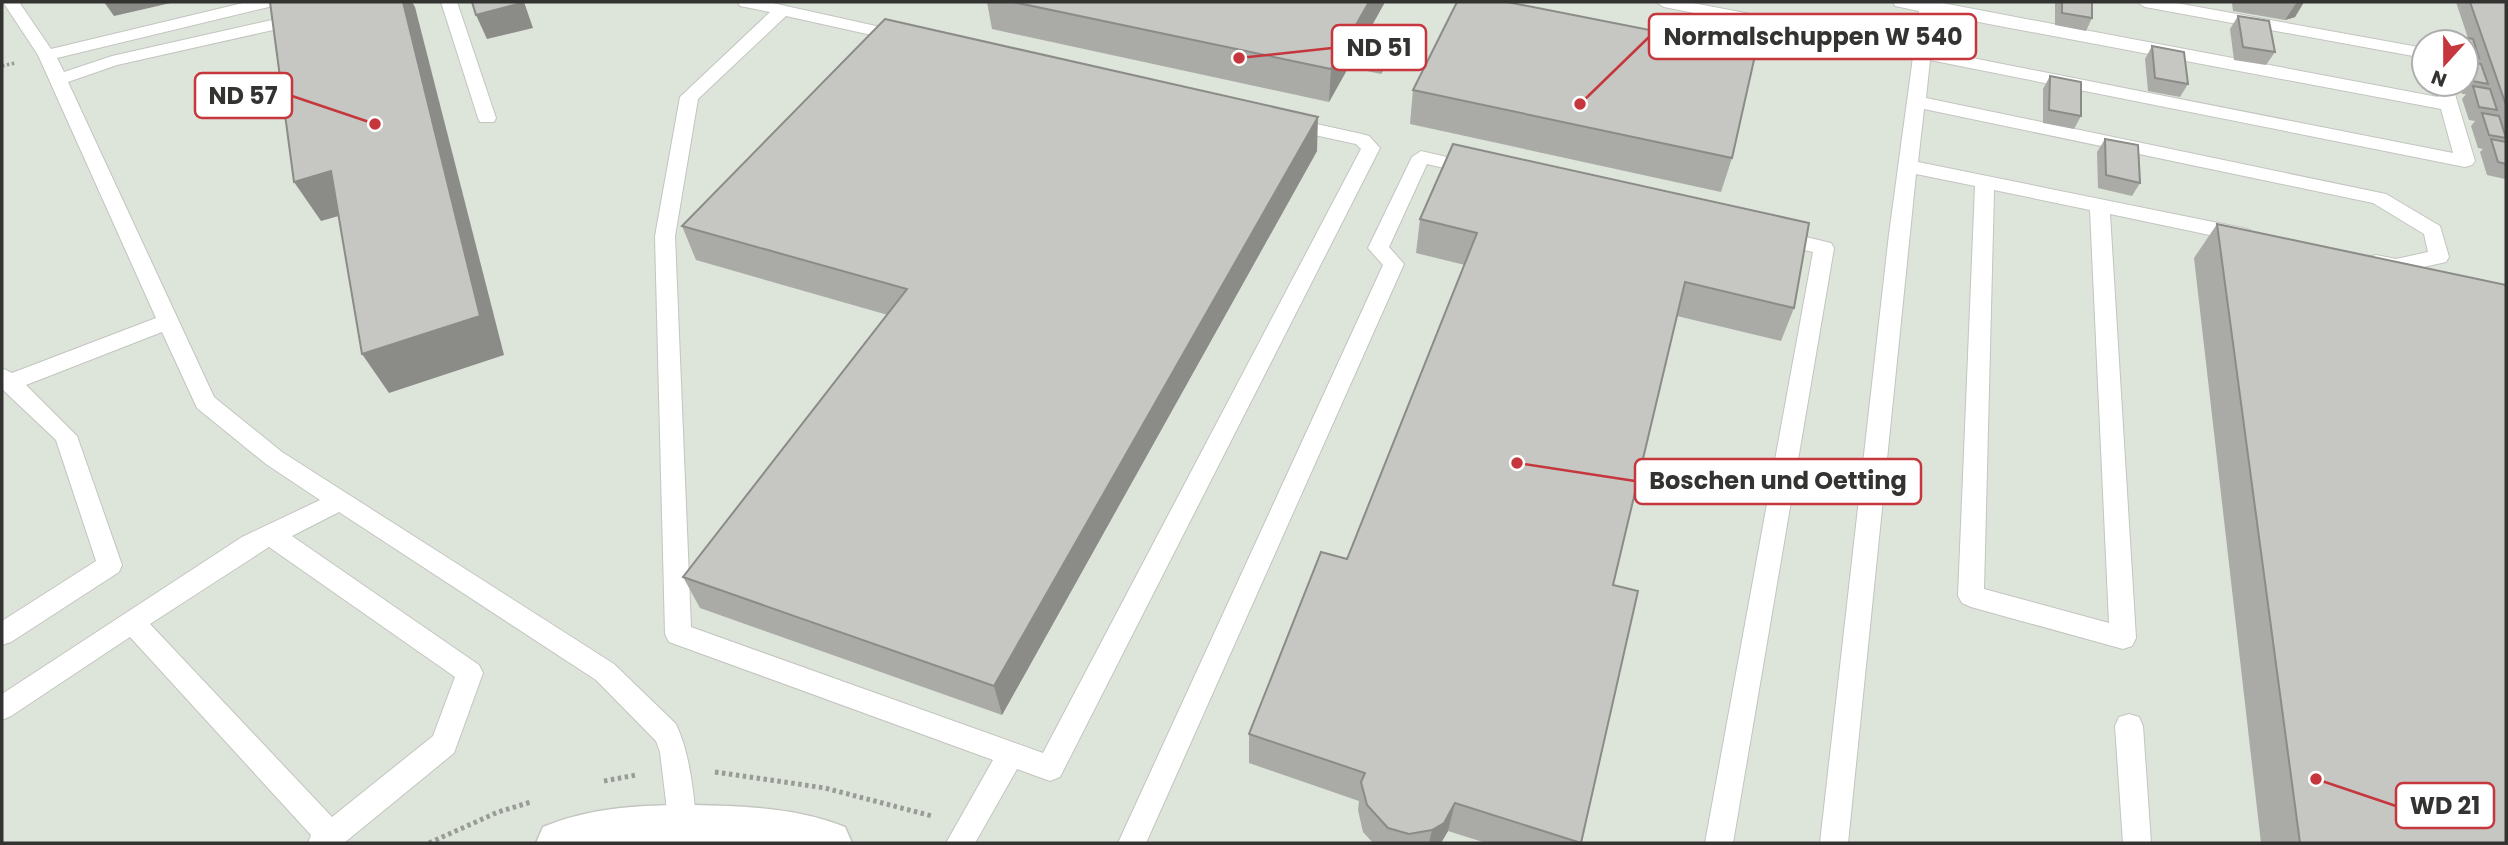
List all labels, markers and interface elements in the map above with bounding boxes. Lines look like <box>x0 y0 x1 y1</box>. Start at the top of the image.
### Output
callout: Normalschuppen W 540 <box>1649 14 1976 59</box>
text: Normalschuppen W 540 <box>1663 20 1963 53</box>
callout: ND 51 <box>1332 25 1426 70</box>
north arrow <box>2410 28 2480 98</box>
text: ND 51 <box>1346 31 1412 64</box>
text: N <box>2428 63 2451 94</box>
callout: ND 57 <box>195 73 292 118</box>
text: ND 57 <box>208 79 278 112</box>
callout: Boschen und Oetting <box>1635 459 1921 504</box>
text: Boschen und Oetting <box>1649 464 1907 497</box>
callout: WD 21 <box>2396 783 2494 828</box>
text: WD 21 <box>2410 789 2480 822</box>

